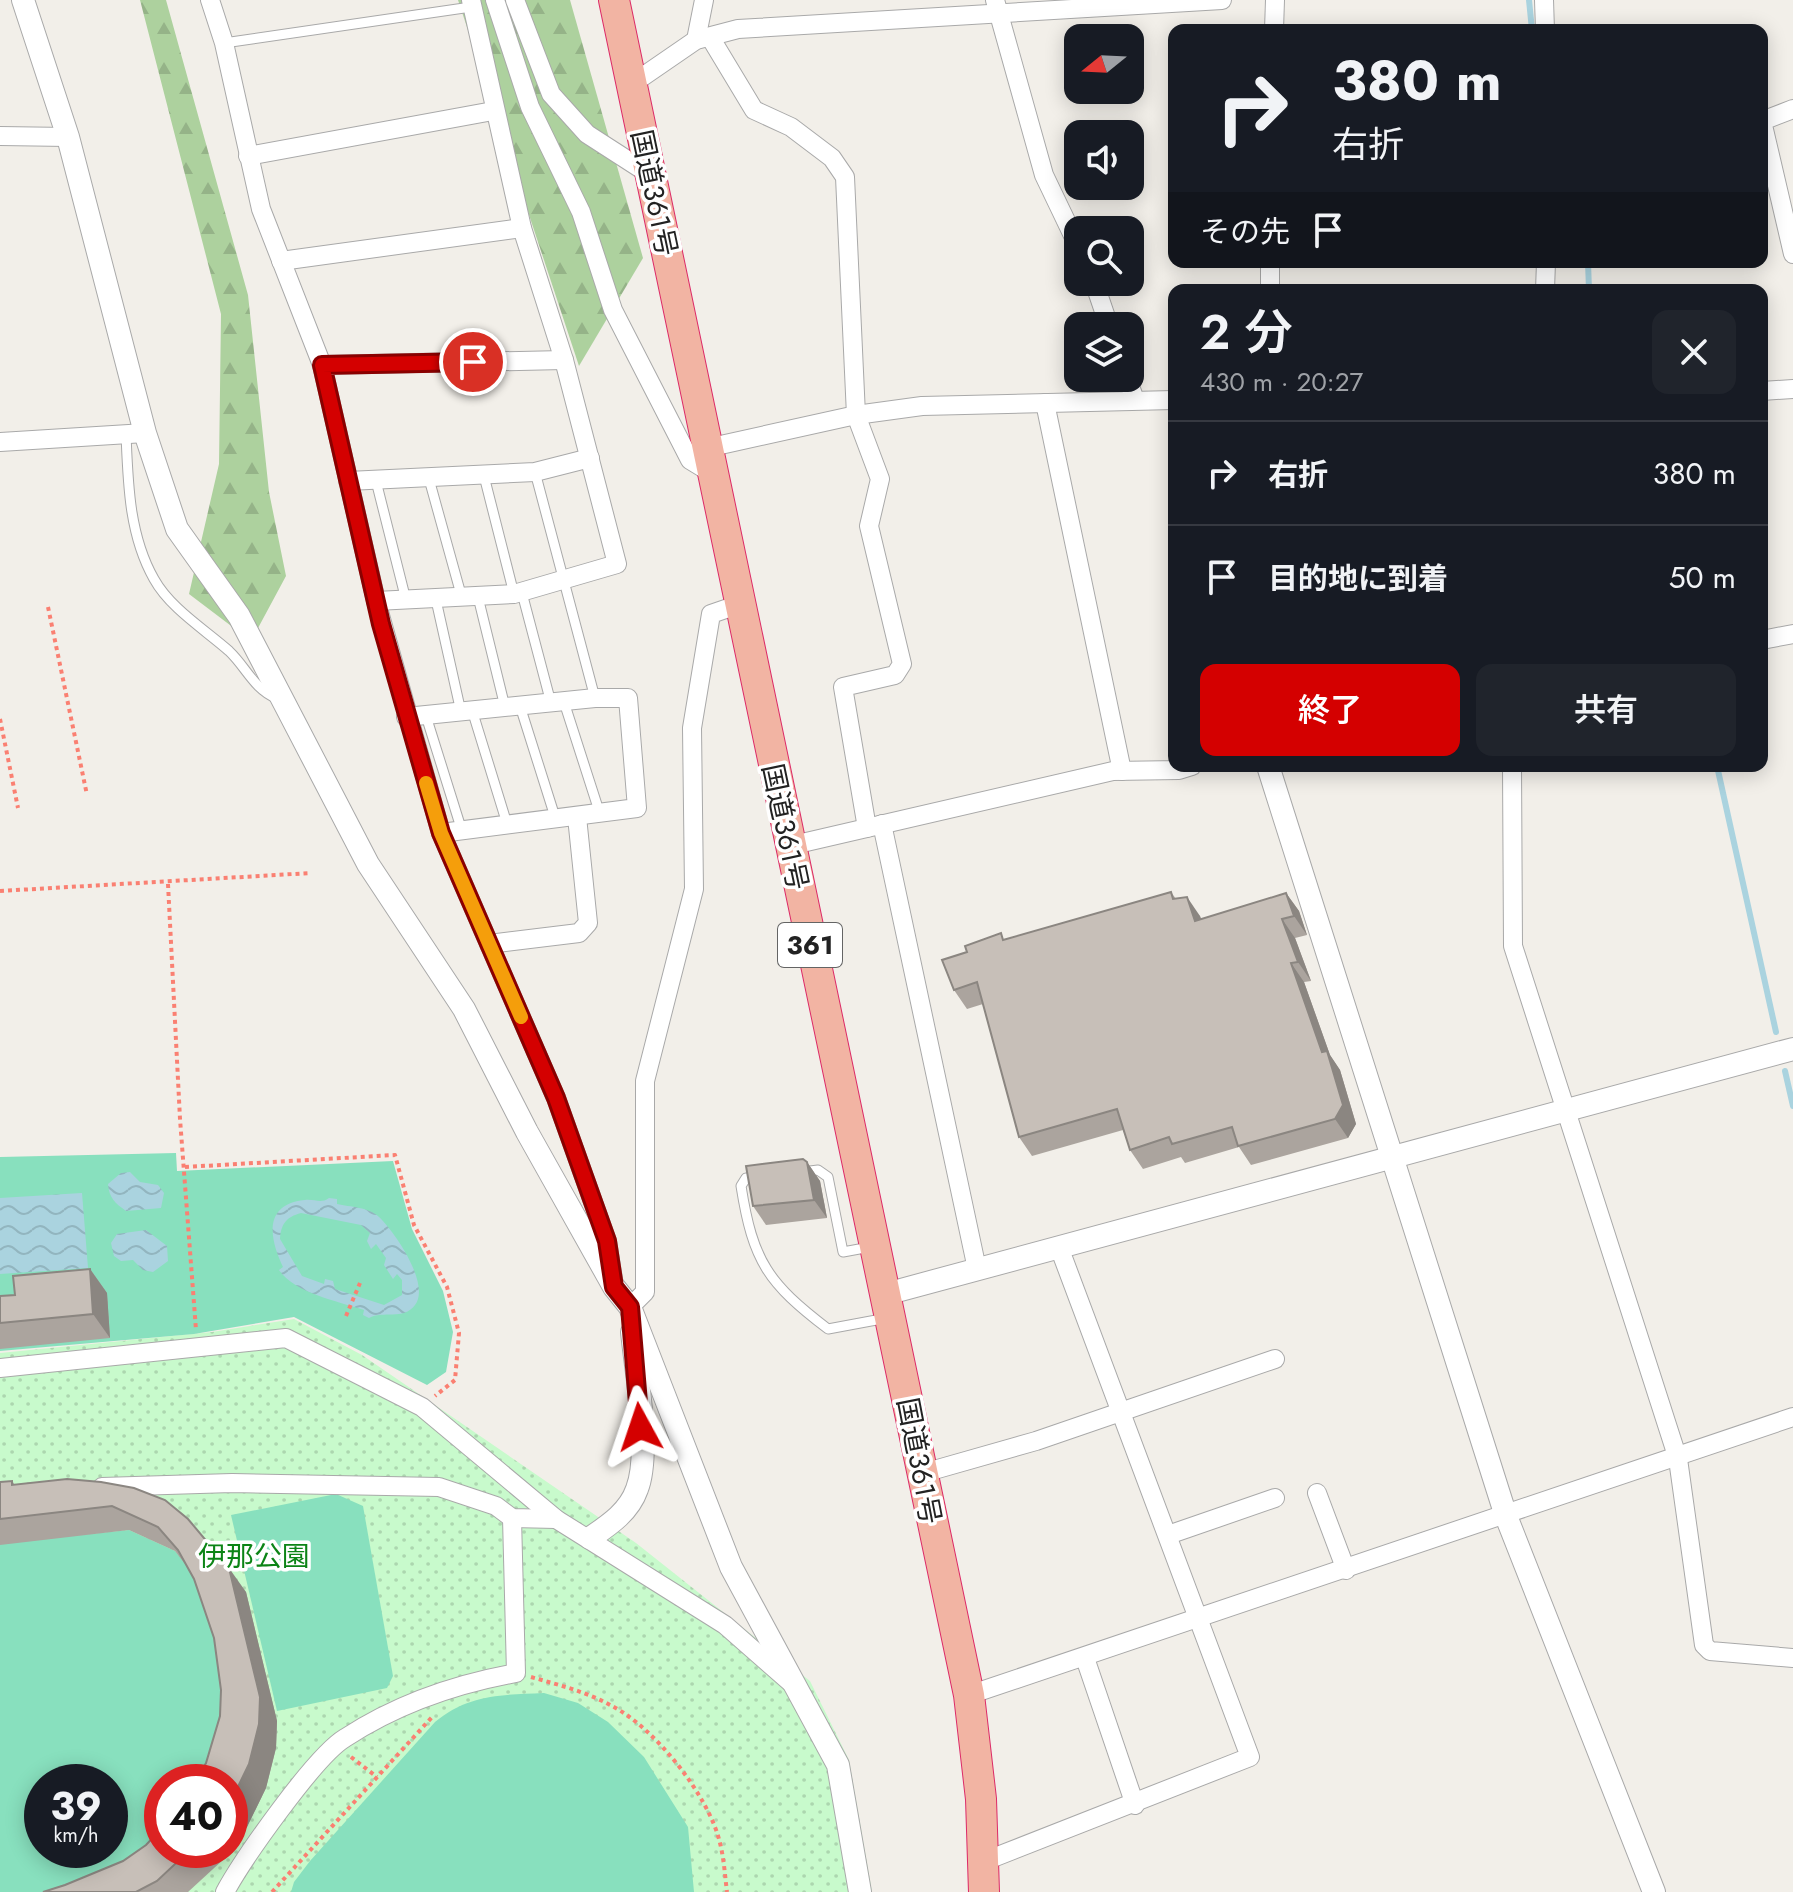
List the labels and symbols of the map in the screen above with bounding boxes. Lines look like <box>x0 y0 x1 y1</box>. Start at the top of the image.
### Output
north arrow <box>1064 24 1144 104</box>
street label: 国道361号 <box>621 126 687 260</box>
pin <box>439 328 507 396</box>
street label: 国道361号 <box>752 760 818 894</box>
road number: 361 <box>778 923 842 967</box>
position arrow <box>598 1385 682 1469</box>
street label: 国道361号 <box>887 1394 951 1528</box>
park label: 伊那公園 <box>198 1536 310 1577</box>
speed limit sign: 40 <box>144 1764 248 1868</box>

